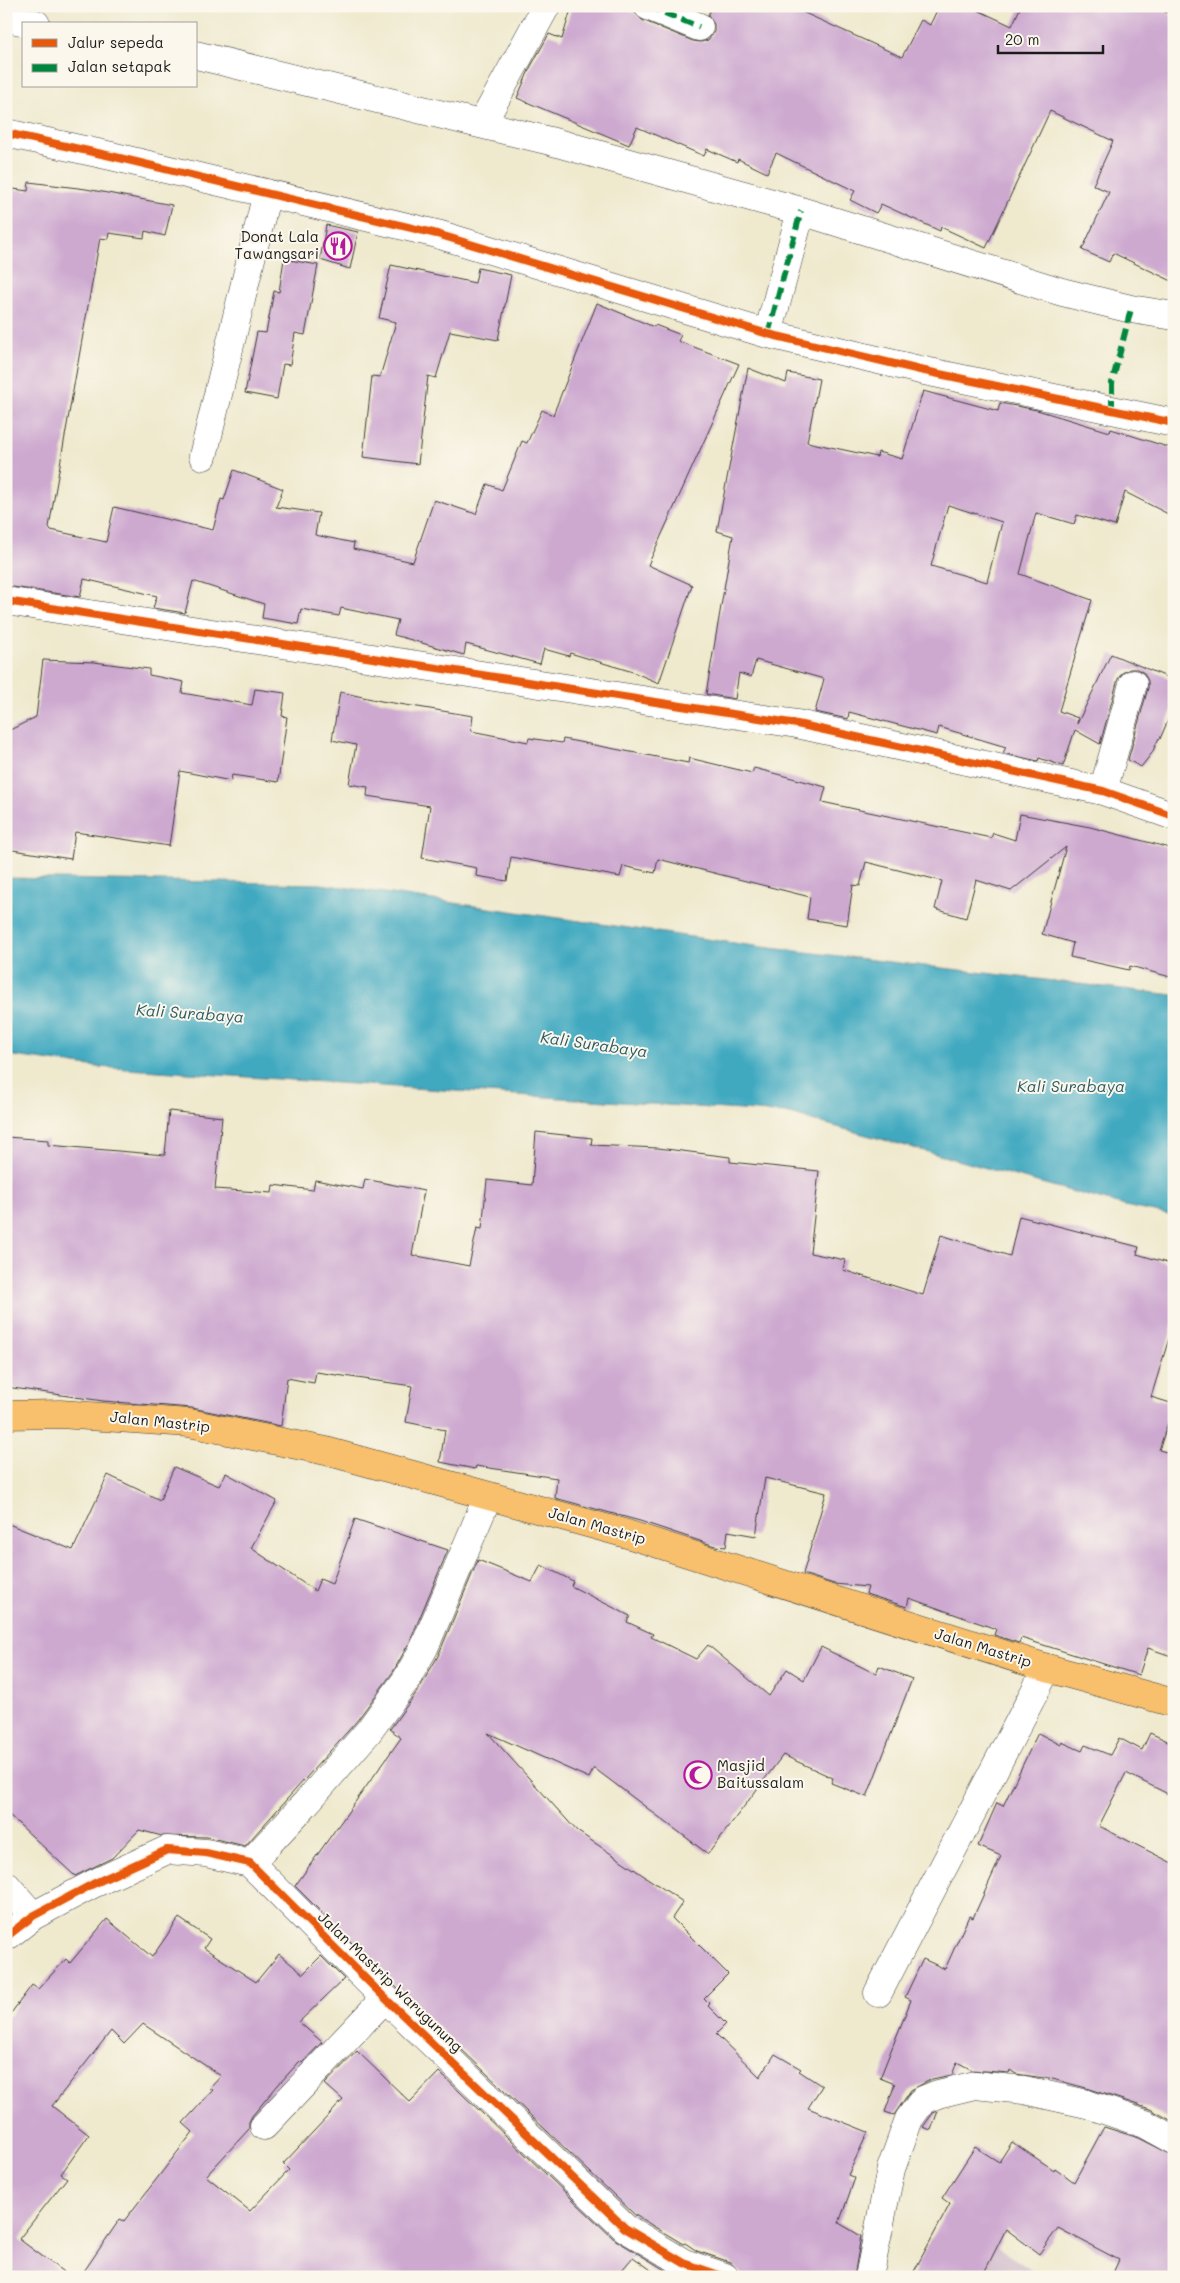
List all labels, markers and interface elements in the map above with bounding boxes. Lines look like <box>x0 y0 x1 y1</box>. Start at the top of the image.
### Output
legend <box>22 22 198 88</box>
scale bar <box>998 22 1102 54</box>
text: 20 m <box>1005 29 1039 49</box>
text: Jalur sepeda <box>68 32 164 52</box>
text: Jalan setapak <box>68 56 171 76</box>
place label: Donat Lala Tawangsari <box>235 226 319 263</box>
restaurant icon: Donat Lala Tawangsari <box>323 231 353 261</box>
water label: Kali Surabaya <box>135 998 245 1027</box>
water label: Kali Surabaya <box>539 1026 649 1061</box>
water label: Kali Surabaya <box>1017 1075 1125 1096</box>
street label: Jalan Mastrip <box>109 1406 211 1436</box>
street label: Jalan Mastrip <box>546 1502 648 1548</box>
street label: Jalan Mastrip <box>932 1623 1034 1671</box>
place label: Masjid Baitussalam <box>717 1755 804 1792</box>
mosque icon: Masjid Baitussalam <box>683 1760 713 1790</box>
street label: Jalan Mastrip Warugunung <box>314 1907 468 2056</box>

